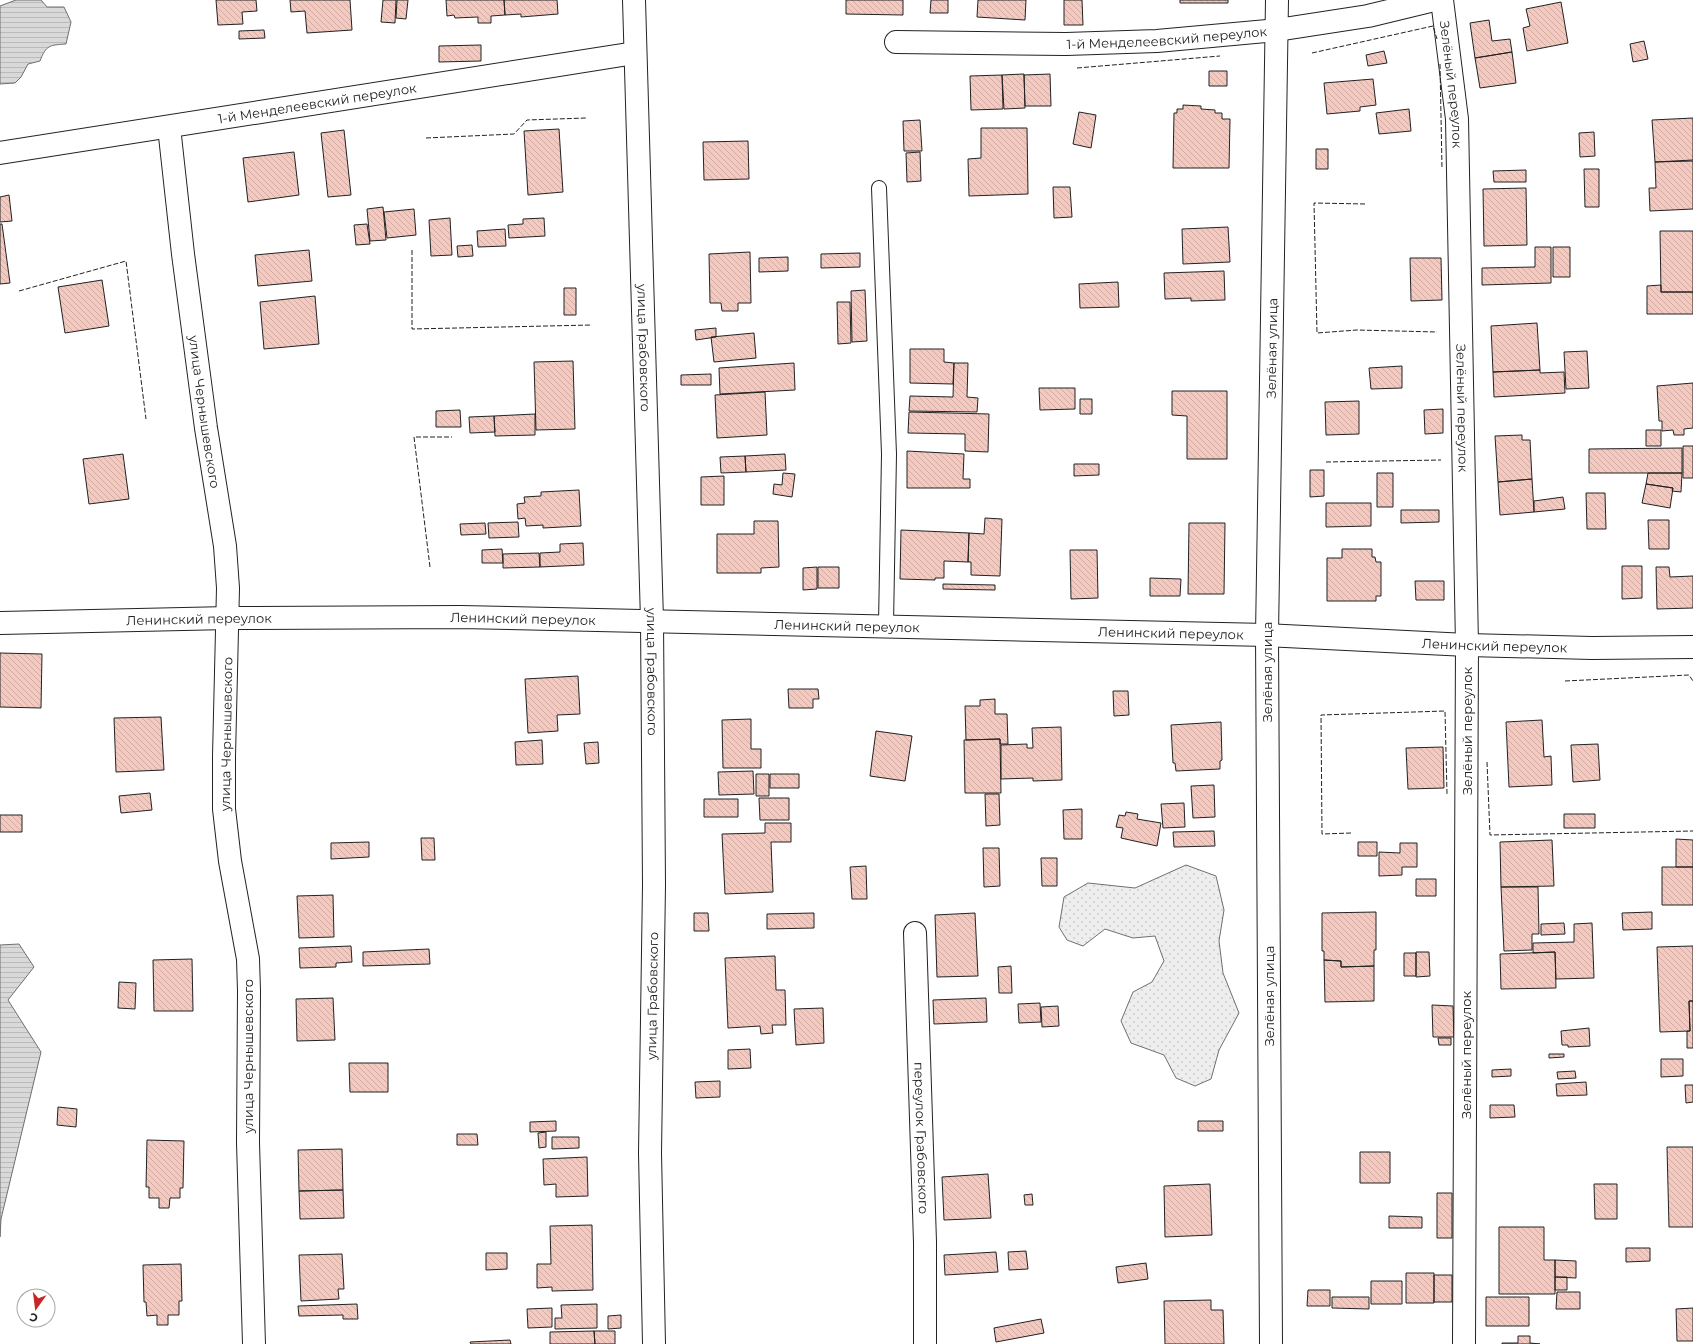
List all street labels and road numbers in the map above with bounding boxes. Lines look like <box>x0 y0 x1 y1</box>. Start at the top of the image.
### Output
street label: Зелёный переулок <box>1437 20 1466 149</box>
street label: 1-й Менделеевский переулок <box>1066 23 1268 52</box>
street label: 1-й Менделеевский переулок <box>217 79 418 127</box>
street label: улица Грабовского <box>634 283 654 412</box>
street label: Зелёная улица <box>1263 298 1280 398</box>
street label: улица Чернышевского <box>186 333 224 489</box>
street label: Зелёный переулок <box>1453 344 1472 473</box>
street label: улица Грабовского <box>644 606 661 736</box>
street label: Ленинский переулок <box>450 609 596 628</box>
street label: Ленинский переулок <box>126 610 272 628</box>
street label: Ленинский переулок <box>774 616 920 635</box>
street label: Зелёная улица <box>1259 622 1275 722</box>
street label: Ленинский переулок <box>1098 623 1244 642</box>
street label: Ленинский переулок <box>1421 635 1568 655</box>
street label: улица Чернышевского <box>217 657 235 812</box>
street label: Зелёный переулок <box>1459 666 1475 795</box>
street label: улица Грабовского <box>643 932 661 1061</box>
street label: Зелёная улица <box>1261 946 1277 1046</box>
street label: улица Чернышевского <box>240 979 256 1134</box>
street label: Зелёный переулок <box>1458 990 1474 1119</box>
street label: переулок Грабовского <box>911 1062 932 1214</box>

